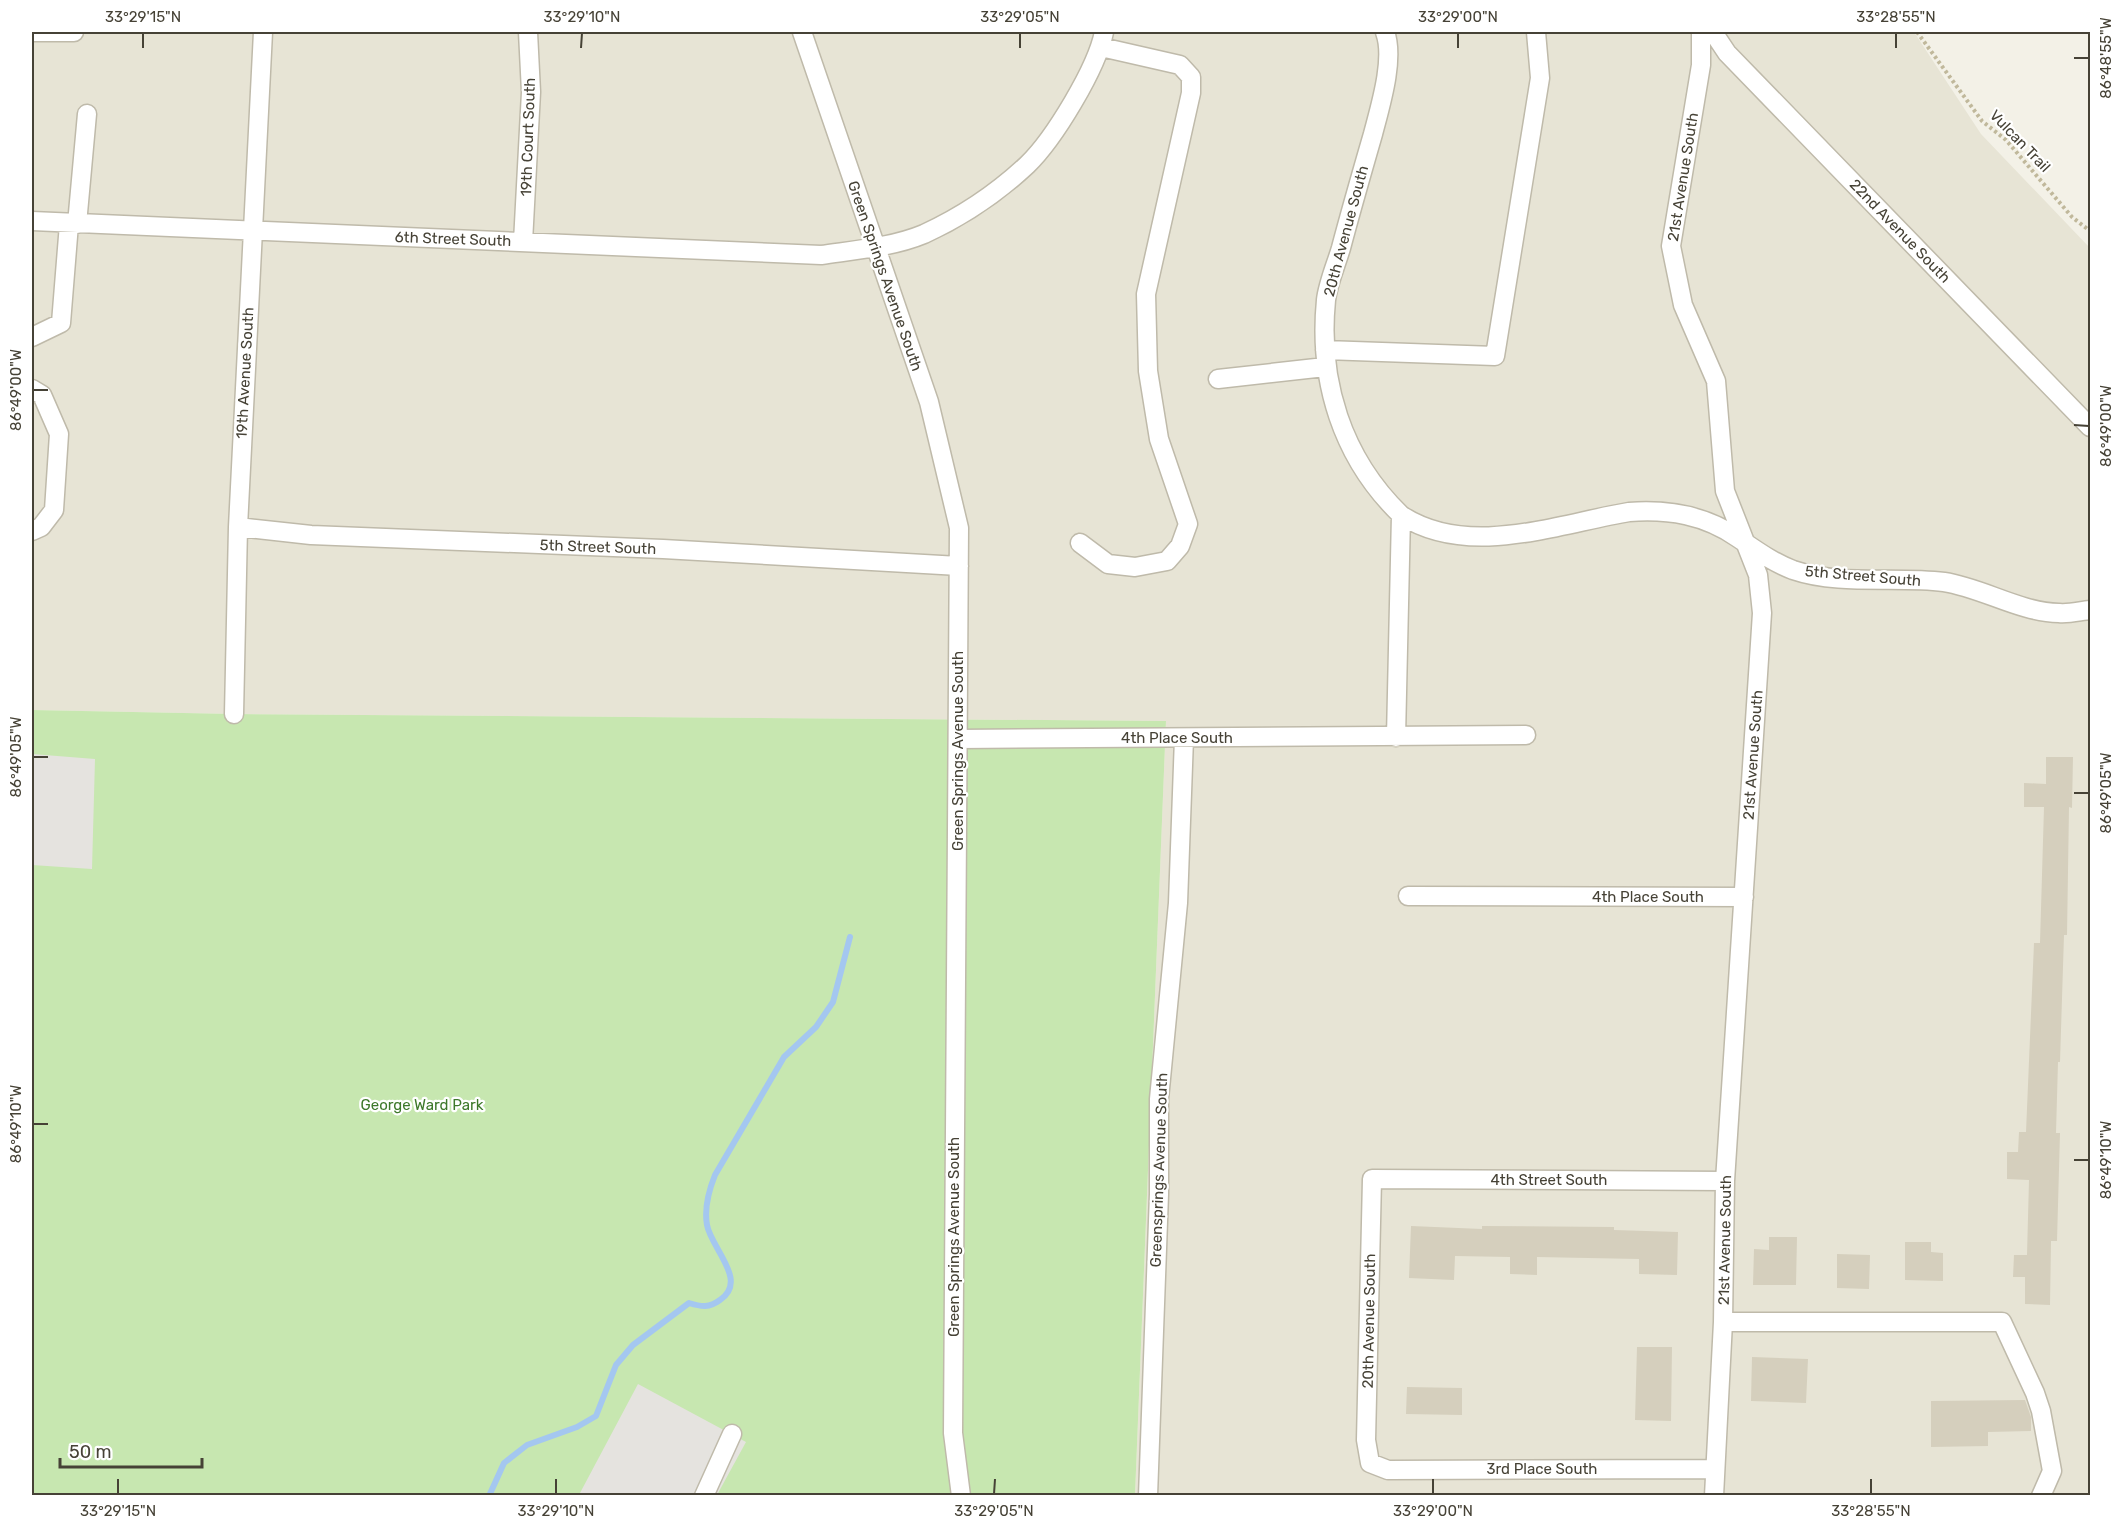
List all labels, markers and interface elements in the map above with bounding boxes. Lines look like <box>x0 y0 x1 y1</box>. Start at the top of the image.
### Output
text: 33°29'15"N <box>105 8 181 26</box>
text: 33°29'10"N <box>544 8 620 26</box>
text: 33°29'05"N <box>980 8 1060 26</box>
text: 33°29'00"N <box>1418 8 1498 26</box>
text: 33°28'55"N <box>1856 8 1936 26</box>
text: 86°48'55"W <box>2097 17 2115 99</box>
street label: 19th Court South <box>517 77 539 197</box>
street label: Vulcan Trail <box>1986 106 2054 176</box>
street label: 21st Avenue South <box>1664 111 1702 243</box>
street label: 20th Avenue South <box>1320 164 1372 298</box>
street label: 22nd Avenue South <box>1846 175 1954 287</box>
street label: Green Springs Avenue South <box>844 178 926 374</box>
street label: 6th Street South <box>394 228 512 250</box>
street label: 19th Avenue South <box>233 307 257 439</box>
text: 86°49'00"W <box>7 349 25 431</box>
text: 86°49'00"W <box>2097 385 2115 467</box>
street label: 5th Street South <box>539 536 657 558</box>
street label: 5th Street South <box>1804 562 1922 590</box>
street label: Green Springs Avenue South <box>949 651 967 851</box>
street label: 21st Avenue South <box>1739 689 1767 821</box>
text: 86°49'05"W <box>7 716 25 798</box>
street label: 4th Place South <box>1121 729 1233 747</box>
text: 86°49'05"W <box>2097 752 2115 834</box>
street label: 4th Place South <box>1592 888 1704 906</box>
street label: Greensprings Avenue South <box>1147 1072 1171 1268</box>
text: 86°49'10"W <box>7 1085 25 1163</box>
park label: George Ward Park <box>361 1096 484 1114</box>
text: 86°49'10"W <box>2097 1121 2115 1199</box>
street label: Green Springs Avenue South <box>945 1137 963 1337</box>
street label: 4th Street South <box>1490 1171 1608 1189</box>
street label: 21st Avenue South <box>1715 1175 1735 1305</box>
street label: 20th Avenue South <box>1359 1253 1379 1389</box>
scale bar <box>60 1431 202 1469</box>
text: 50 m <box>69 1441 112 1463</box>
street label: 3rd Place South <box>1486 1460 1598 1478</box>
text: 33°29'15"N <box>80 1502 156 1520</box>
text: 33°29'10"N <box>518 1502 594 1520</box>
text: 33°29'05"N <box>954 1502 1034 1520</box>
text: 33°29'00"N <box>1393 1502 1473 1520</box>
text: 33°28'55"N <box>1831 1502 1911 1520</box>

